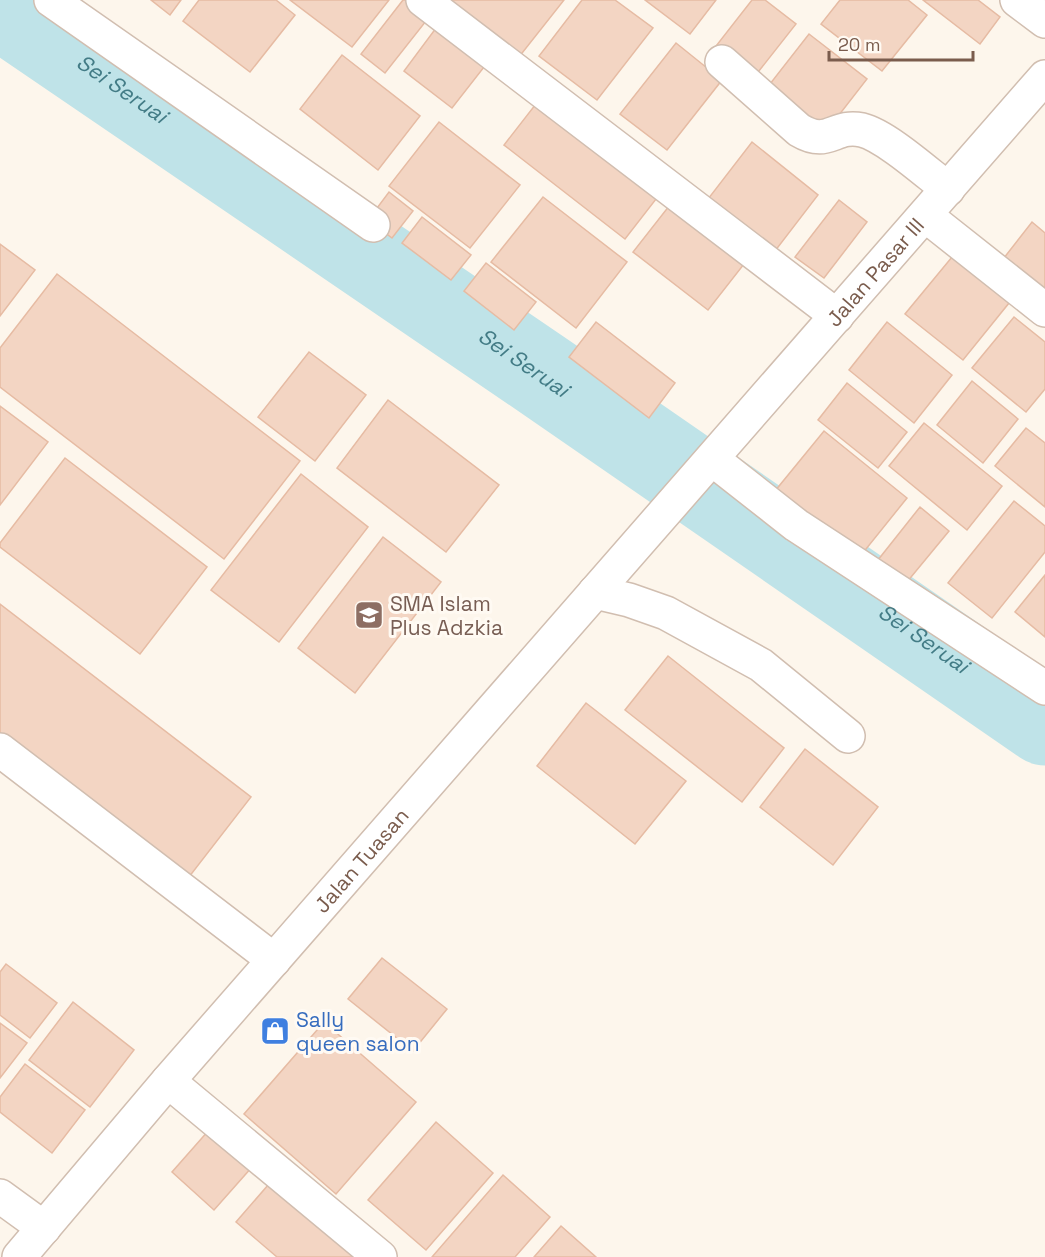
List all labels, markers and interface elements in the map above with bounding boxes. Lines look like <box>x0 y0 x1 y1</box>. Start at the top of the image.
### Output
scale bar <box>829 24 973 62</box>
text: 20 m <box>838 33 881 56</box>
water label: Sei Seruai <box>71 48 175 131</box>
street label: Jalan Pasar III <box>820 212 930 332</box>
water label: Sei Seruai <box>473 321 577 405</box>
place label: SMA Islam Plus Adzkia <box>390 590 503 641</box>
water label: Sei Seruai <box>873 597 977 681</box>
school or university icon: SMA Islam Plus Adzkia <box>353 599 385 631</box>
street label: Jalan Tuasan <box>308 802 414 918</box>
place label: Sally queen salon <box>296 1006 420 1057</box>
shop icon: Sally queen salon <box>259 1015 291 1047</box>

